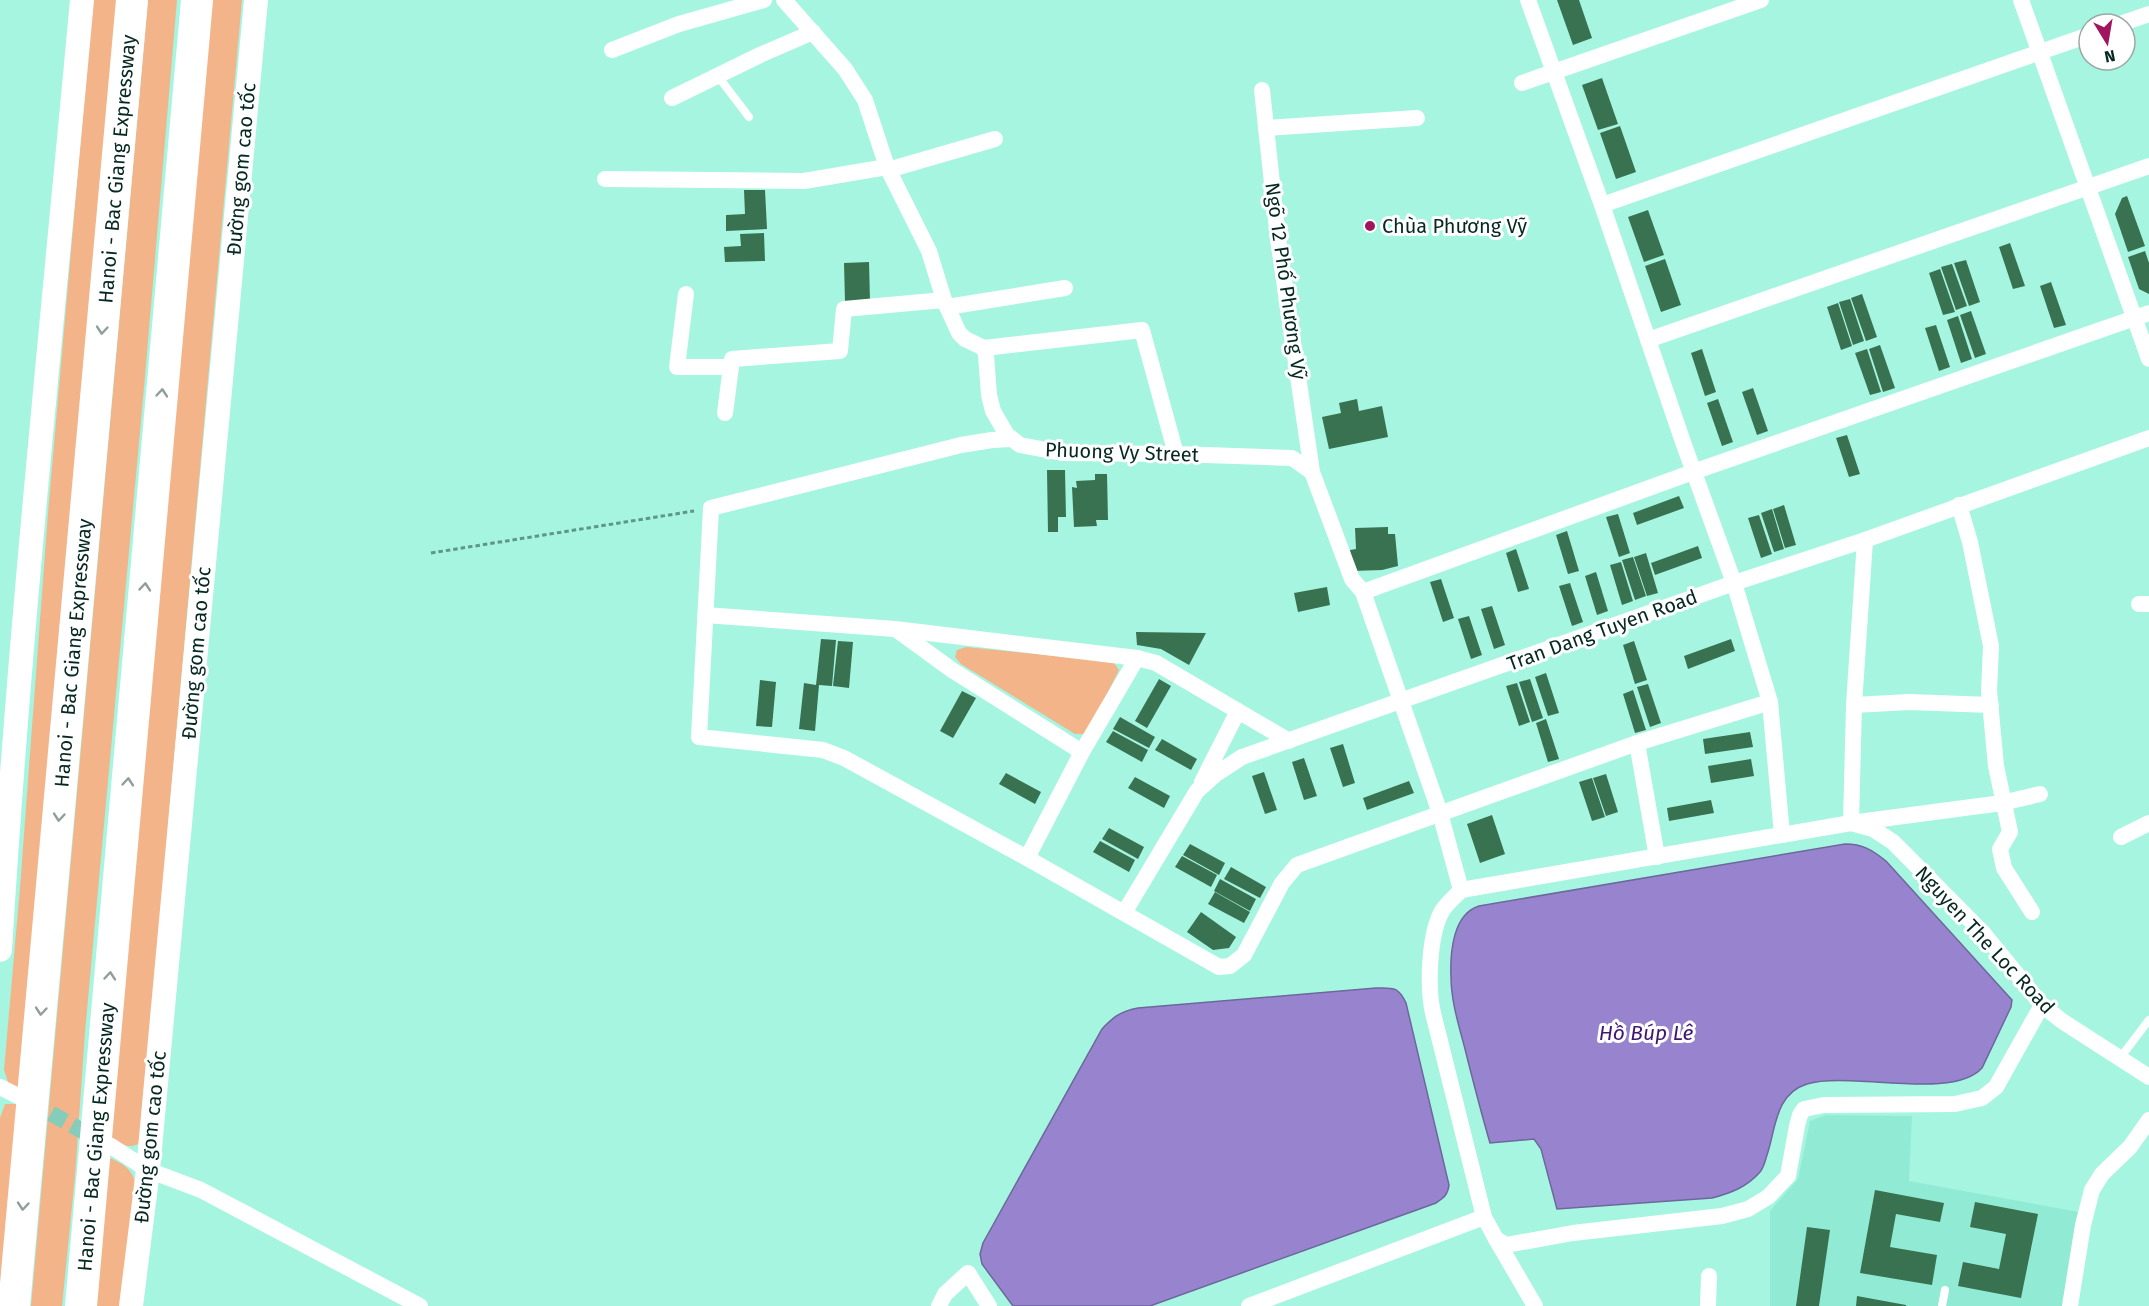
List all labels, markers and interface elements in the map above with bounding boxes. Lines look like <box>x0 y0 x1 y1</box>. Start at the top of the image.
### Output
north arrow <box>2077 12 2137 72</box>
street label: Hanoi - Bac Giang Expressway <box>93 33 141 304</box>
text: N <box>2103 46 2117 67</box>
street label: Đường gom cao tốc <box>221 81 261 257</box>
street label: Ngõ 12 Phố Phương Vỹ <box>1260 181 1312 381</box>
place label: Chùa Phương Vỹ <box>1382 214 1527 238</box>
marker: Chùa Phương Vỹ <box>1363 219 1377 233</box>
one-way arrow <box>96 326 109 335</box>
one-way arrow <box>155 389 168 398</box>
street label: Phuong Vy Street <box>1045 437 1200 467</box>
street label: Hanoi - Bac Giang Expressway <box>49 517 97 788</box>
street label: Đường gom cao tốc <box>176 565 216 741</box>
one-way arrow <box>138 583 151 592</box>
street label: Tran Dang Tuyen Road <box>1504 584 1700 676</box>
one-way arrow <box>121 777 134 786</box>
one-way arrow <box>52 813 65 822</box>
street label: Nguyen The Loc Road <box>1910 861 2060 1019</box>
one-way arrow <box>104 971 117 980</box>
street label: Hanoi - Bac Giang Expressway <box>72 1001 120 1272</box>
one-way arrow <box>35 1007 48 1016</box>
water label: Hồ Búp Lê <box>1599 1020 1694 1046</box>
street label: Đường gom cao tốc <box>129 1049 171 1225</box>
one-way arrow <box>17 1201 30 1210</box>

